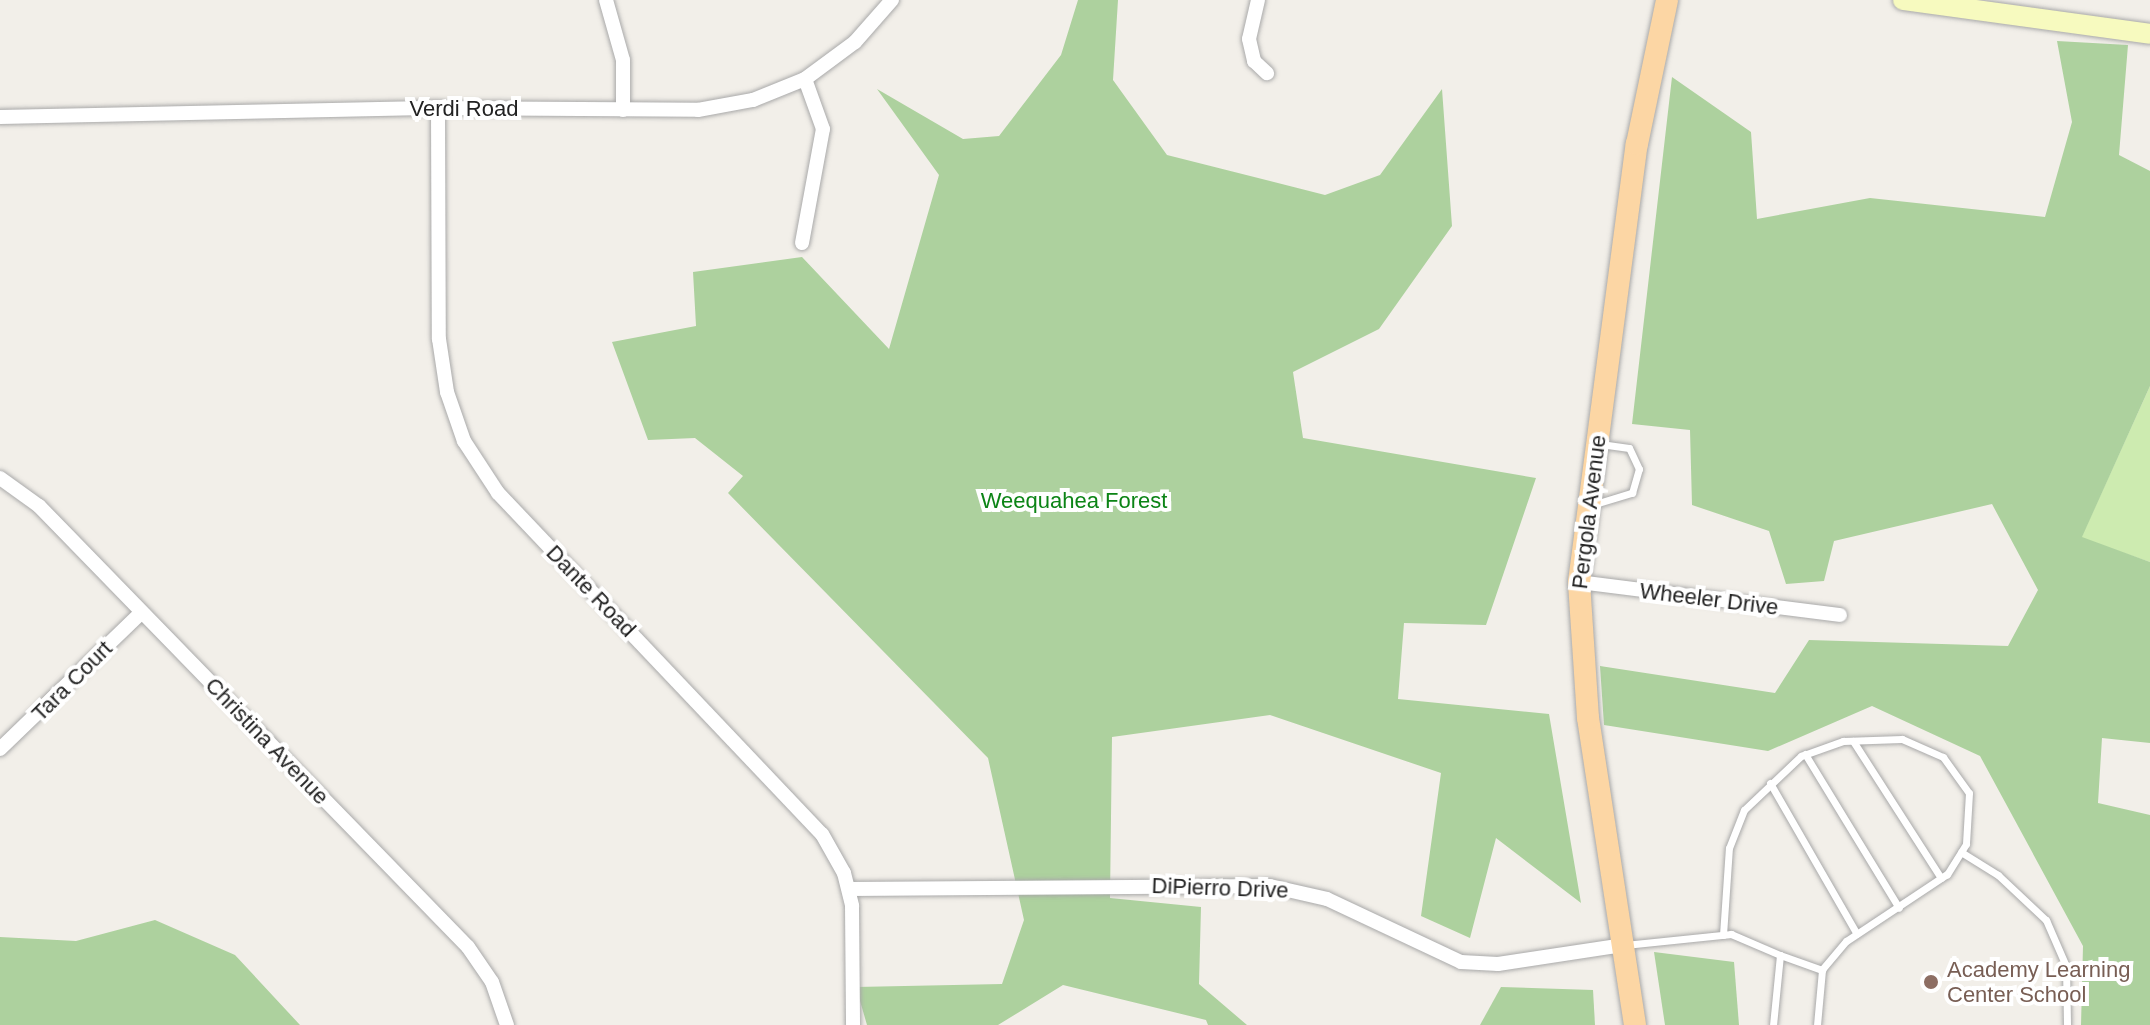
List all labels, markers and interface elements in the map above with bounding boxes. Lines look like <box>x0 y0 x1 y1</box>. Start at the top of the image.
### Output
street label: Verdi Road <box>410 96 518 122</box>
street label: Pergola Avenue <box>1566 433 1612 591</box>
park label: Weequahea Forest <box>981 488 1167 514</box>
street label: Dante Road <box>541 540 641 642</box>
street label: Wheeler Drive <box>1638 577 1780 621</box>
street label: Tara Court <box>26 635 118 727</box>
street label: Christina Avenue <box>199 672 335 810</box>
street label: DiPierro Drive <box>1151 872 1289 904</box>
place label: Academy Learning Center School <box>1947 956 2130 1008</box>
marker: Academy Learning Center School <box>1922 973 1940 991</box>

